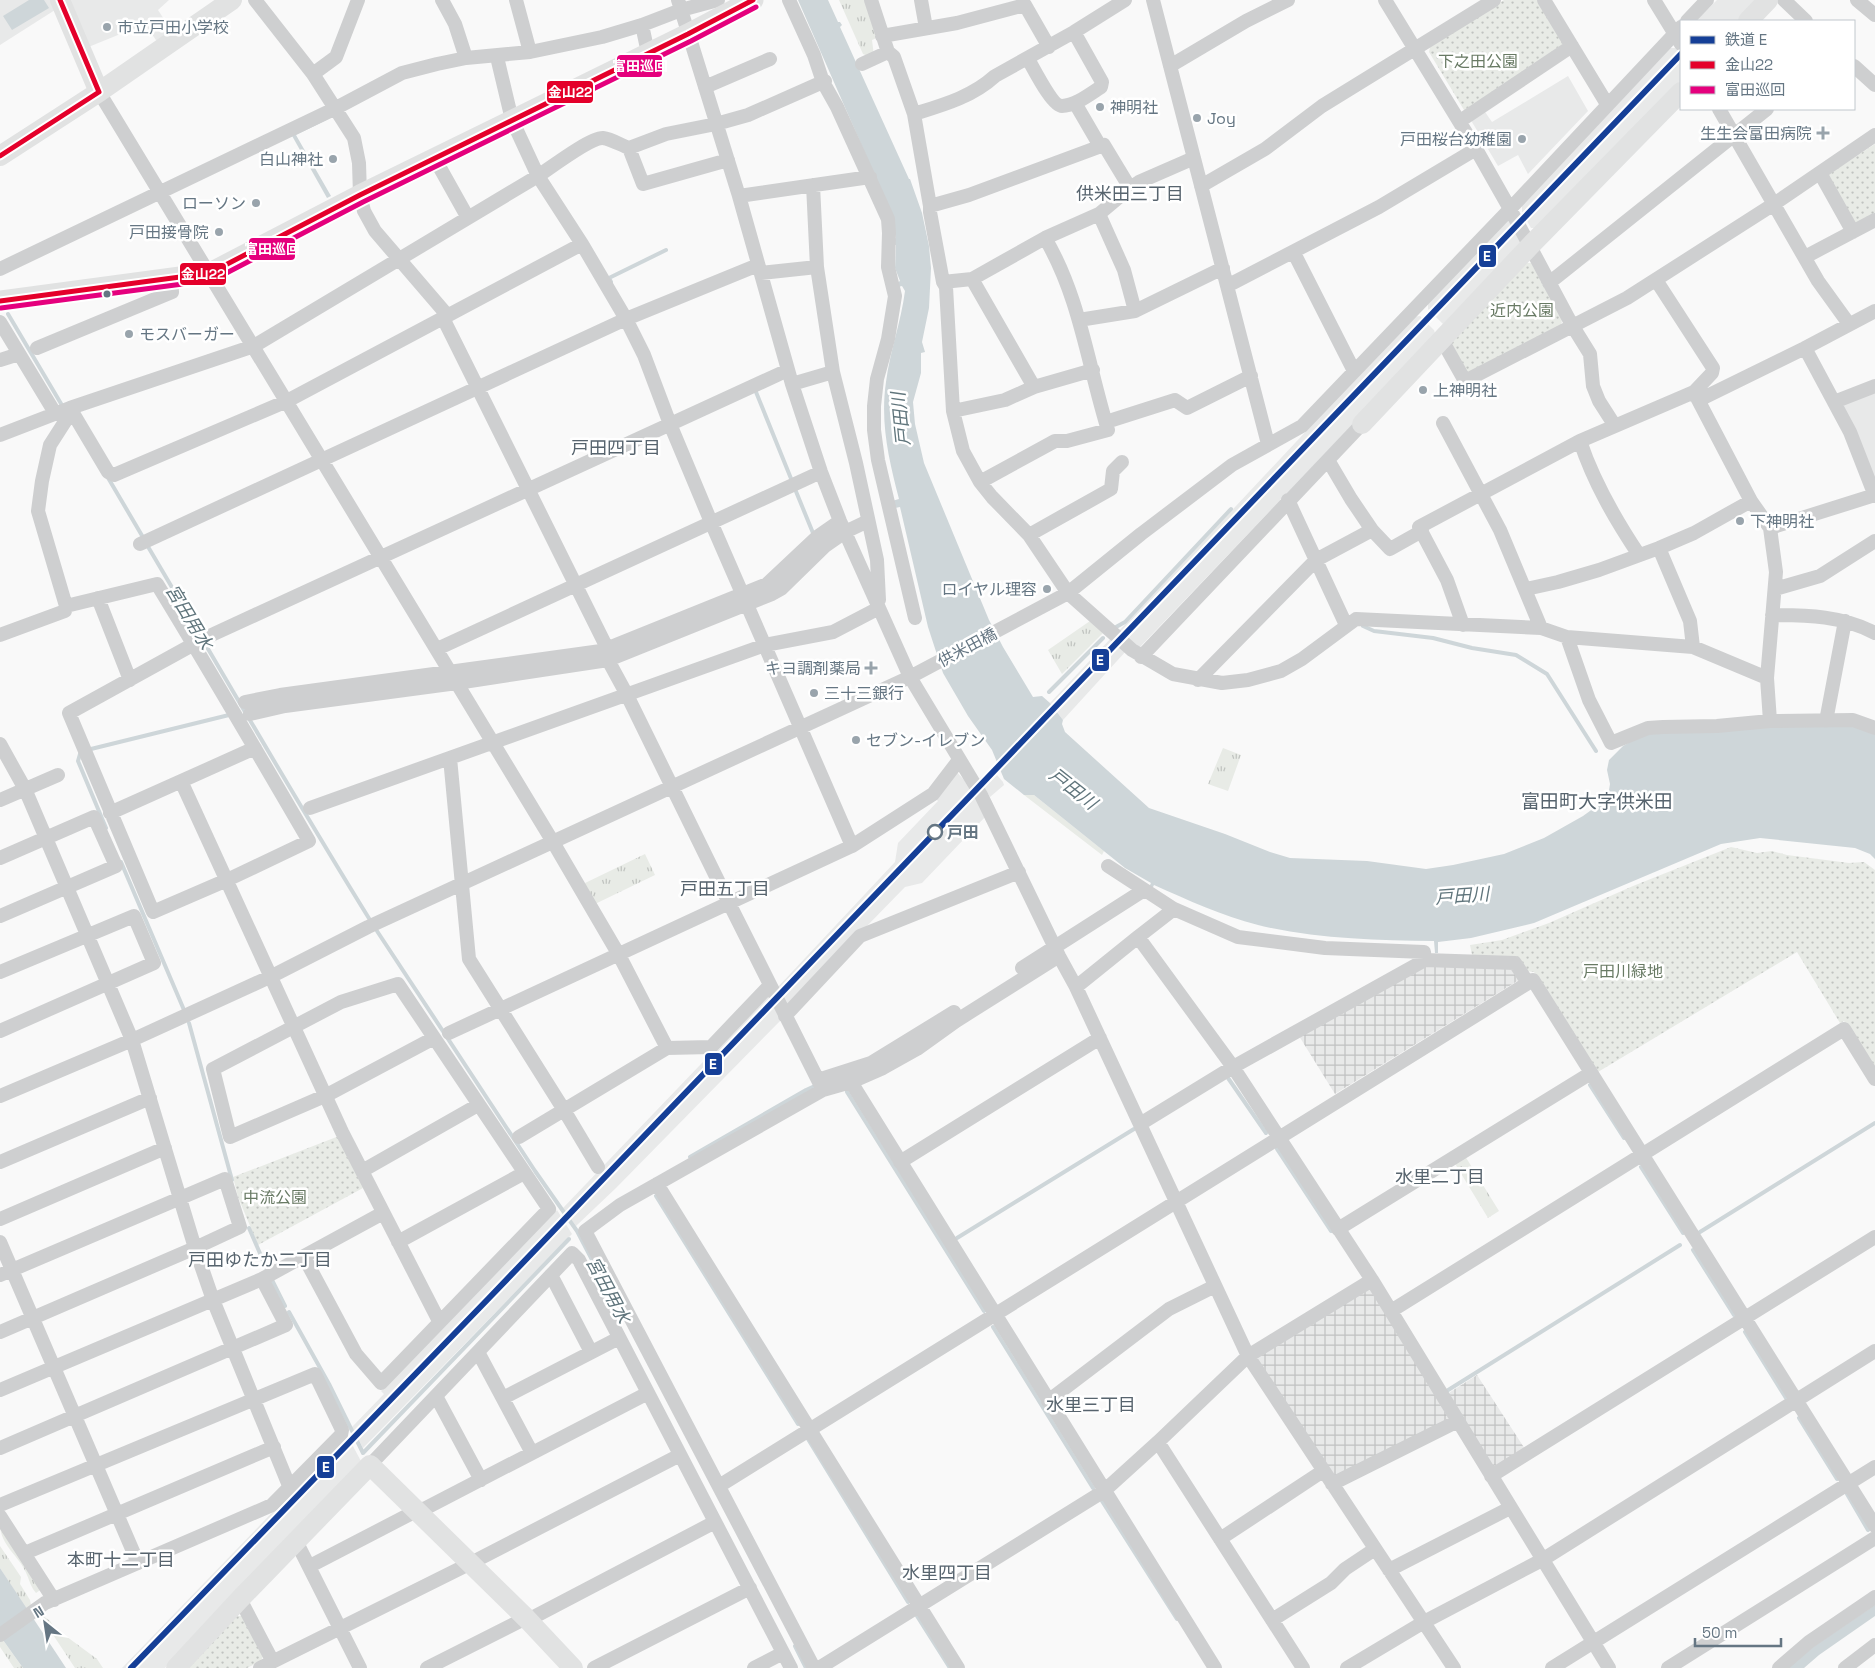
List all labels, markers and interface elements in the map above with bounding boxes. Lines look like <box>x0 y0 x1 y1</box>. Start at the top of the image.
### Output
place label: 市立戸田小学校 <box>117 17 229 38</box>
legend <box>1680 20 1855 110</box>
marker: 市立戸田小学校 <box>101 21 113 33</box>
text: 鉄道 E <box>1725 30 1767 49</box>
park label: 下之田公園 <box>1438 51 1518 72</box>
line badge: 富田巡回 <box>616 54 663 78</box>
text: 金山22 <box>1725 55 1773 74</box>
text: 富田巡回 <box>612 57 668 75</box>
line badge: 金山22 <box>546 80 594 104</box>
text: 富田巡回 <box>1725 80 1785 99</box>
text: 金山22 <box>548 83 592 101</box>
place label: 神明社 <box>1110 97 1158 118</box>
marker: 神明社 <box>1094 101 1106 113</box>
place label: Joy <box>1207 108 1236 129</box>
marker: Joy <box>1191 112 1203 124</box>
place label: 生生会富田病院 <box>1700 123 1812 144</box>
marker: 生生会富田病院 <box>1816 126 1830 140</box>
place label: 戸田桜台幼稚園 <box>1400 129 1512 150</box>
marker: 戸田桜台幼稚園 <box>1516 133 1528 145</box>
place label: 白山神社 <box>259 149 323 170</box>
marker: 白山神社 <box>327 153 339 165</box>
district label: 供米田三丁目 <box>1076 182 1184 205</box>
place label: ローソン <box>182 193 246 214</box>
marker: ローソン <box>250 197 262 209</box>
place label: 戸田接骨院 <box>129 222 209 243</box>
marker: 戸田接骨院 <box>213 226 225 238</box>
line badge: 富田巡回 <box>248 237 296 261</box>
text: 富田巡回 <box>244 240 300 258</box>
line badge: E <box>1478 244 1497 268</box>
text: E <box>1483 247 1491 265</box>
line badge: 金山22 <box>179 262 227 286</box>
text: 金山22 <box>181 265 225 283</box>
unlabelled marker <box>102 289 112 299</box>
park label: 近内公園 <box>1490 300 1554 321</box>
place label: モスバーガー <box>139 324 235 345</box>
marker: モスバーガー <box>123 328 135 340</box>
place label: 上神明社 <box>1433 380 1497 401</box>
marker: 上神明社 <box>1417 384 1429 396</box>
water label: 戸田川 <box>886 389 915 447</box>
district label: 戸田四丁目 <box>571 436 661 459</box>
place label: 下神明社 <box>1750 511 1814 532</box>
marker: 下神明社 <box>1734 515 1746 527</box>
place label: ロイヤル理容 <box>941 579 1037 600</box>
water label: 宮田用水 <box>161 580 219 655</box>
marker: ロイヤル理容 <box>1041 583 1053 595</box>
street label: 供米田橋 <box>934 623 1000 672</box>
line badge: E <box>1091 648 1110 672</box>
text: E <box>1096 651 1104 669</box>
place label: キヨ調剤薬局 <box>765 658 861 679</box>
marker: キヨ調剤薬局 <box>865 662 877 674</box>
place label: 三十三銀行 <box>824 683 904 704</box>
marker: 三十三銀行 <box>808 687 820 699</box>
place label: セブン-イレブン <box>866 730 985 751</box>
marker: セブン-イレブン <box>850 734 862 746</box>
water label: 戸田川 <box>1045 763 1103 816</box>
district label: 富田町大字供米田 <box>1521 789 1673 814</box>
place label: 戸田 <box>947 822 979 843</box>
marker: 戸田 <box>927 824 943 840</box>
district label: 戸田五丁目 <box>680 877 770 900</box>
water label: 戸田川 <box>1434 882 1492 909</box>
park label: 戸田川緑地 <box>1583 961 1663 982</box>
line badge: E <box>704 1052 723 1076</box>
text: E <box>709 1055 717 1073</box>
district label: 水里二丁目 <box>1395 1165 1485 1188</box>
park label: 中流公園 <box>243 1187 307 1208</box>
district label: 戸田ゆたか二丁目 <box>188 1248 332 1271</box>
water label: 宮田用水 <box>581 1253 636 1329</box>
district label: 水里三丁目 <box>1046 1393 1136 1416</box>
line badge: E <box>316 1455 335 1479</box>
text: E <box>322 1458 330 1476</box>
district label: 本町十二丁目 <box>67 1548 175 1571</box>
district label: 水里四丁目 <box>902 1561 992 1584</box>
north arrow <box>20 1598 70 1648</box>
text: N <box>30 1602 47 1622</box>
scale bar <box>1695 1616 1781 1648</box>
text: 50 m <box>1702 1623 1737 1642</box>

